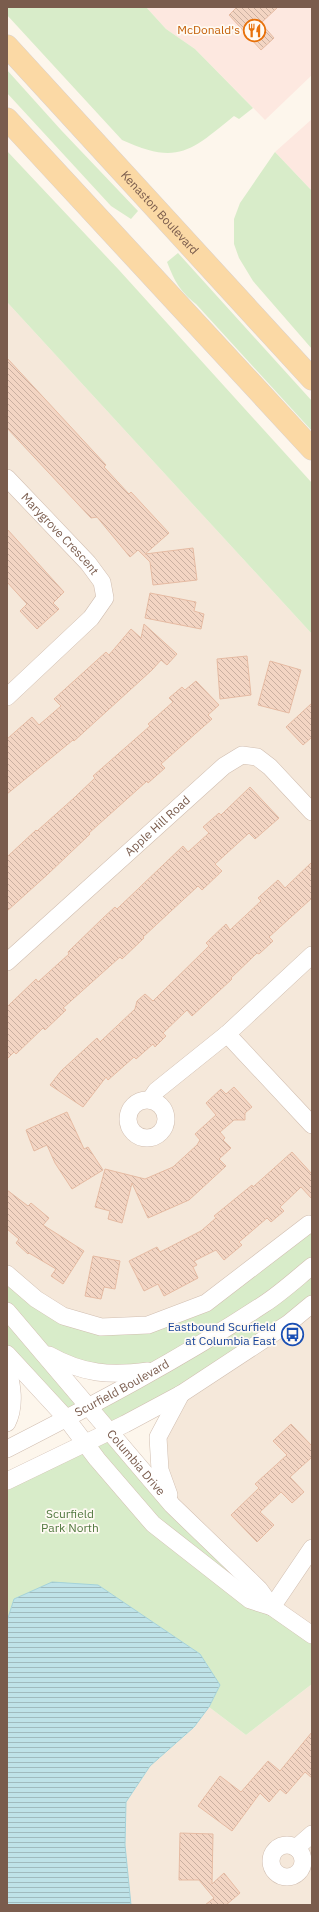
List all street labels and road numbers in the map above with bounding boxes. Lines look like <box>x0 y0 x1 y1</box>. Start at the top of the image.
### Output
street label: Kenaston Boulevard <box>118 167 202 257</box>
street label: Marygrove Crescent <box>18 490 102 578</box>
street label: Apple Hill Road <box>122 792 193 859</box>
street label: Scurfield Boulevard <box>72 1356 172 1420</box>
street label: Columbia Drive <box>104 1426 169 1499</box>

